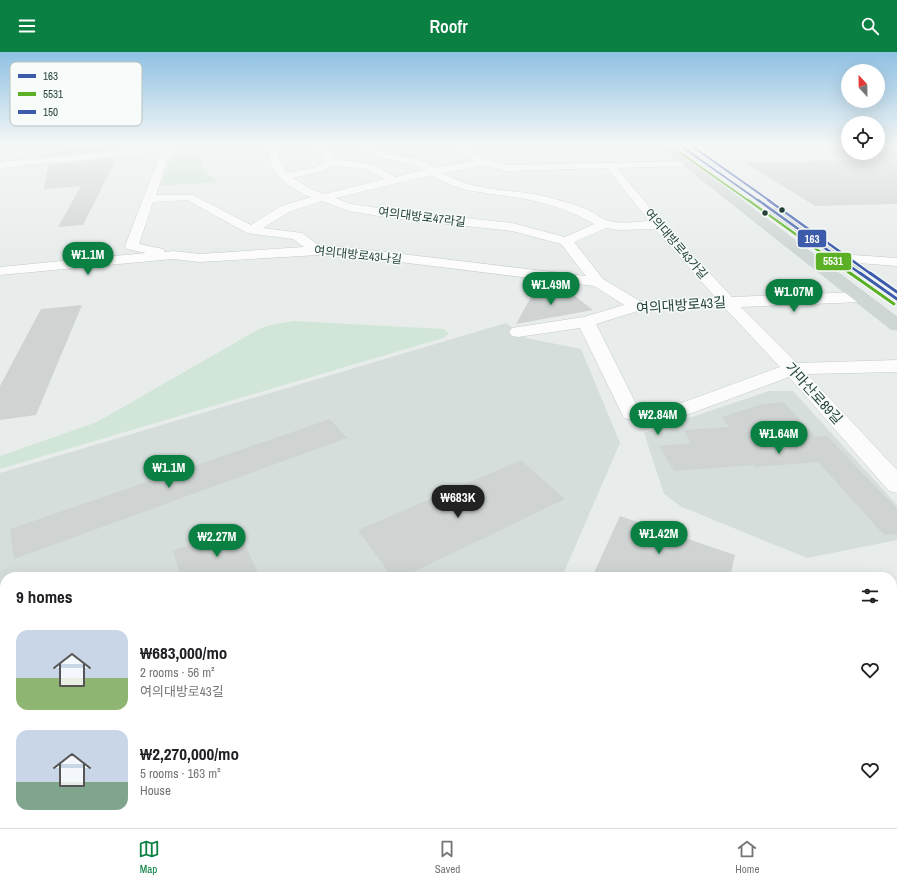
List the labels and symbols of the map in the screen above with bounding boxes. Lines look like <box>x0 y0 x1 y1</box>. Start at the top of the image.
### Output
legend <box>10 62 142 126</box>
north arrow <box>841 64 885 108</box>
text: 163 <box>43 69 58 83</box>
text: 5531 <box>43 87 63 101</box>
text: 150 <box>43 105 58 119</box>
street label: 여의대방로47라길 <box>377 204 467 230</box>
street label: 여의대방로43가길 <box>641 205 711 283</box>
unlabelled marker <box>777 205 787 215</box>
unlabelled marker <box>760 208 770 218</box>
line badge: 163 <box>797 229 827 248</box>
text: 163 <box>804 232 820 246</box>
pin: ₩1.1M <box>60 242 116 276</box>
street label: 여의대방로43나길 <box>313 242 403 268</box>
line badge: 5531 <box>815 252 852 271</box>
text: 5531 <box>823 254 843 268</box>
pin: ₩1.49M <box>518 272 584 306</box>
pin: ₩1.07M <box>761 279 827 313</box>
street label: 여의대방로43길 <box>635 293 727 317</box>
street label: 가마산로89길 <box>781 358 847 428</box>
pin: ₩2.84M <box>625 402 691 436</box>
pin: ₩1.64M <box>746 421 812 455</box>
pin: ₩1.1M <box>141 455 197 489</box>
pin: ₩683K <box>430 485 486 519</box>
pin: ₩1.42M <box>626 521 692 555</box>
pin: ₩2.27M <box>184 524 250 558</box>

